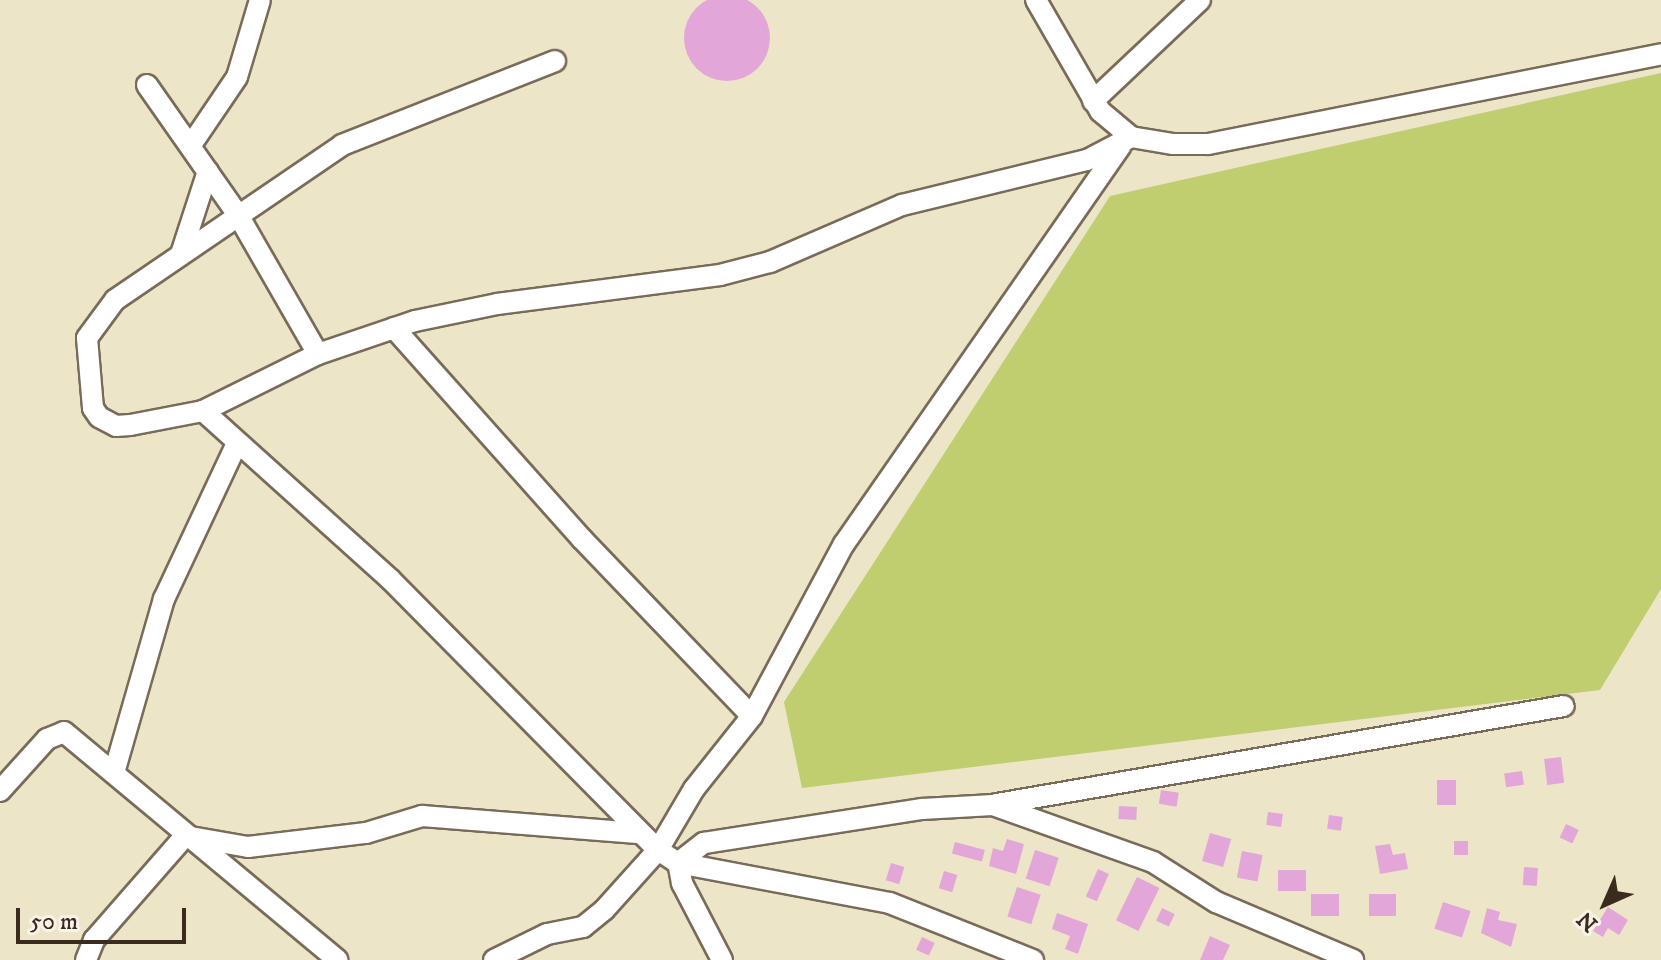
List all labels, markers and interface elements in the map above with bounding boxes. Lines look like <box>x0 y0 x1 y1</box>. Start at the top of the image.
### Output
north arrow <box>1565 864 1645 944</box>
scale bar <box>20 892 190 942</box>
text: N <box>1572 905 1604 937</box>
text: 50 m <box>30 907 78 937</box>

